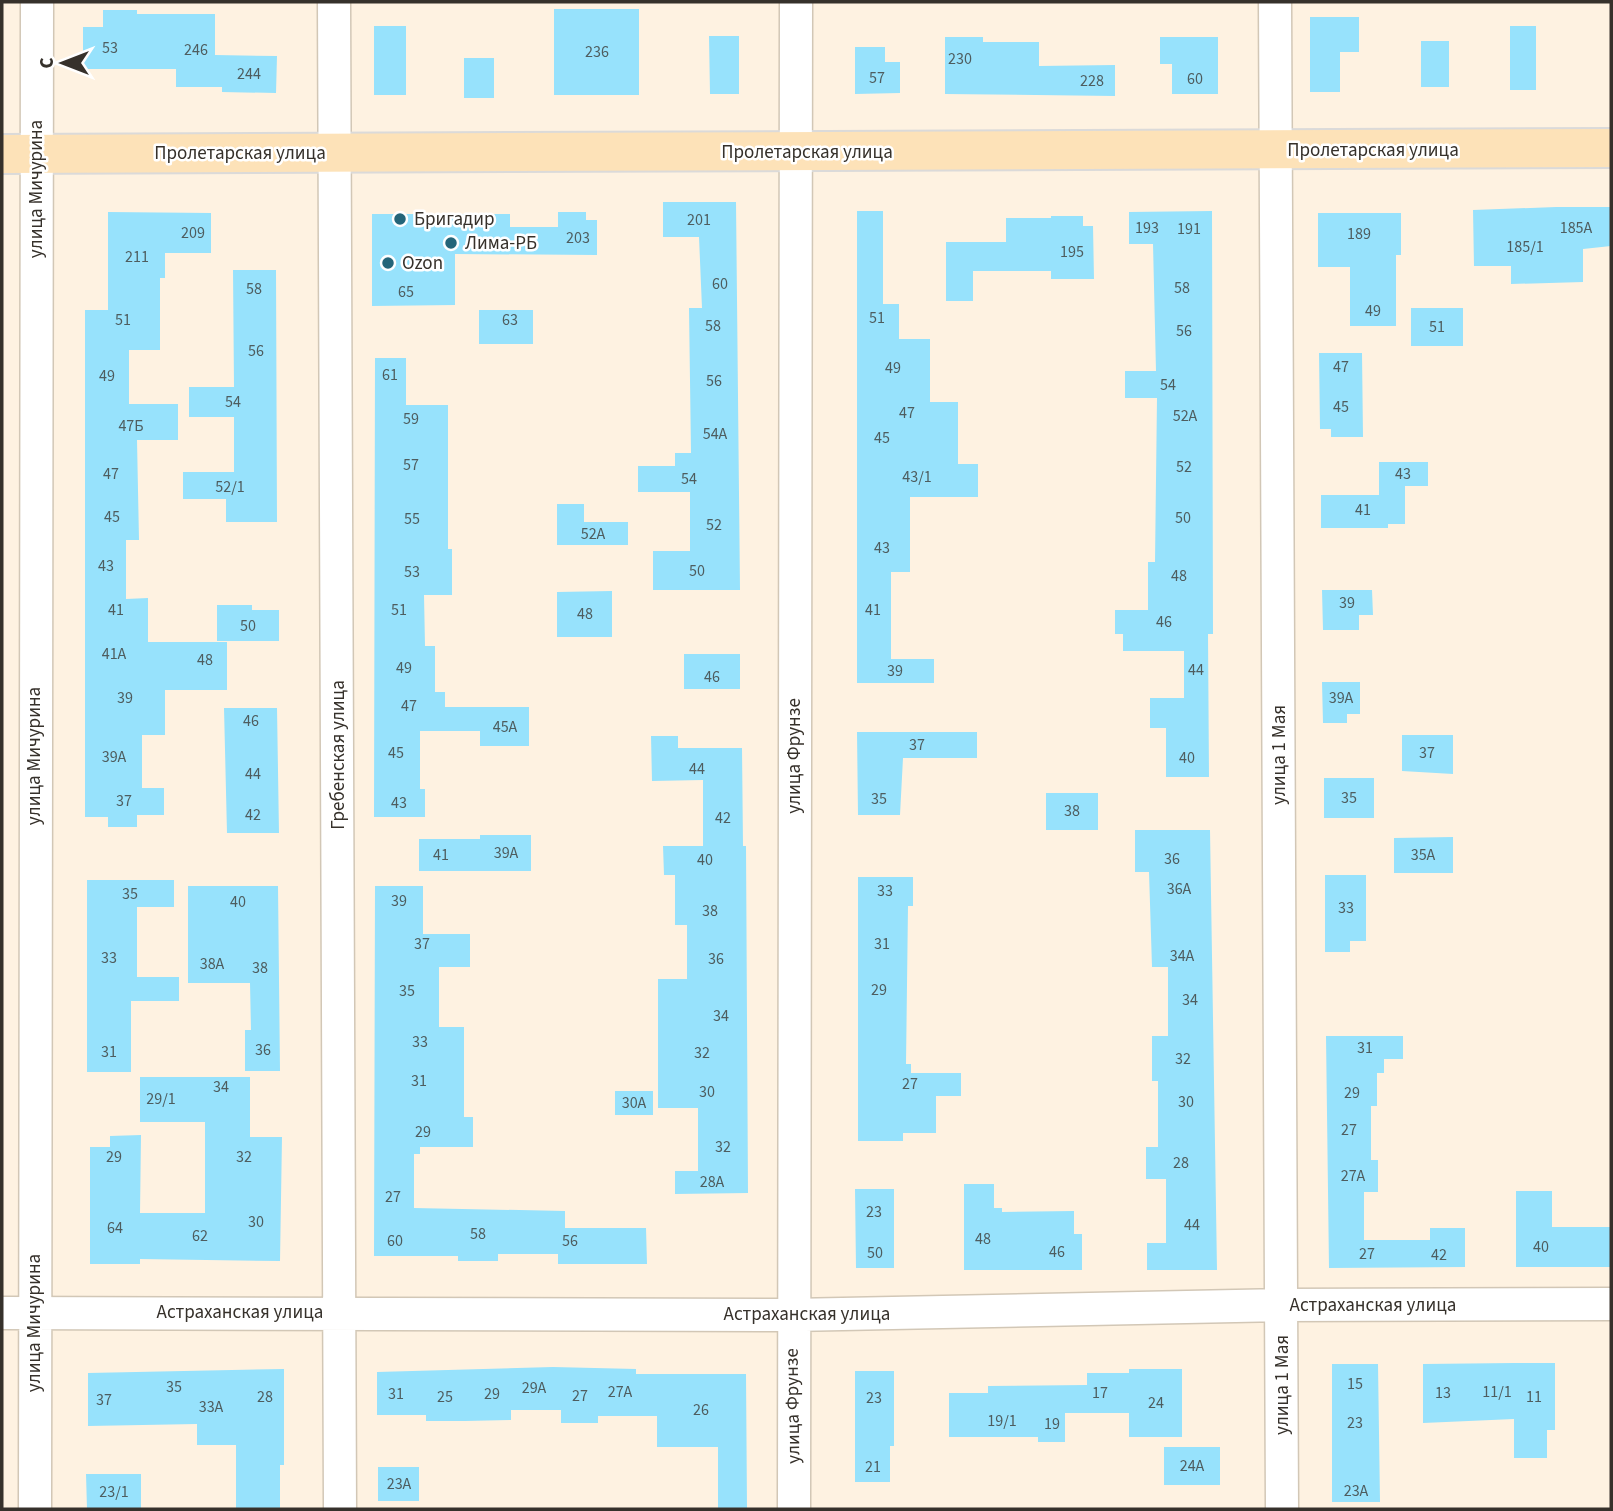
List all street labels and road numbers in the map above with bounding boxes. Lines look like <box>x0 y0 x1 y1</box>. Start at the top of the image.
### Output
street label: улица Мичурина <box>23 120 50 258</box>
street label: Пролетарская улица <box>1287 137 1459 164</box>
street label: Пролетарская улица <box>721 139 893 166</box>
street label: Пролетарская улица <box>154 140 326 167</box>
street label: Гребенская улица <box>325 680 352 830</box>
street label: улица Мичурина <box>21 687 48 825</box>
street label: улица Фрунзе <box>781 698 808 814</box>
street label: улица 1 Мая <box>1266 705 1293 805</box>
street label: улица Мичурина <box>21 1254 48 1392</box>
street label: Астраханская улица <box>1290 1292 1456 1319</box>
street label: Астраханская улица <box>157 1299 323 1326</box>
street label: Астраханская улица <box>724 1301 890 1328</box>
street label: улица 1 Мая <box>1269 1335 1296 1435</box>
street label: улица Фрунзе <box>778 1348 808 1464</box>

